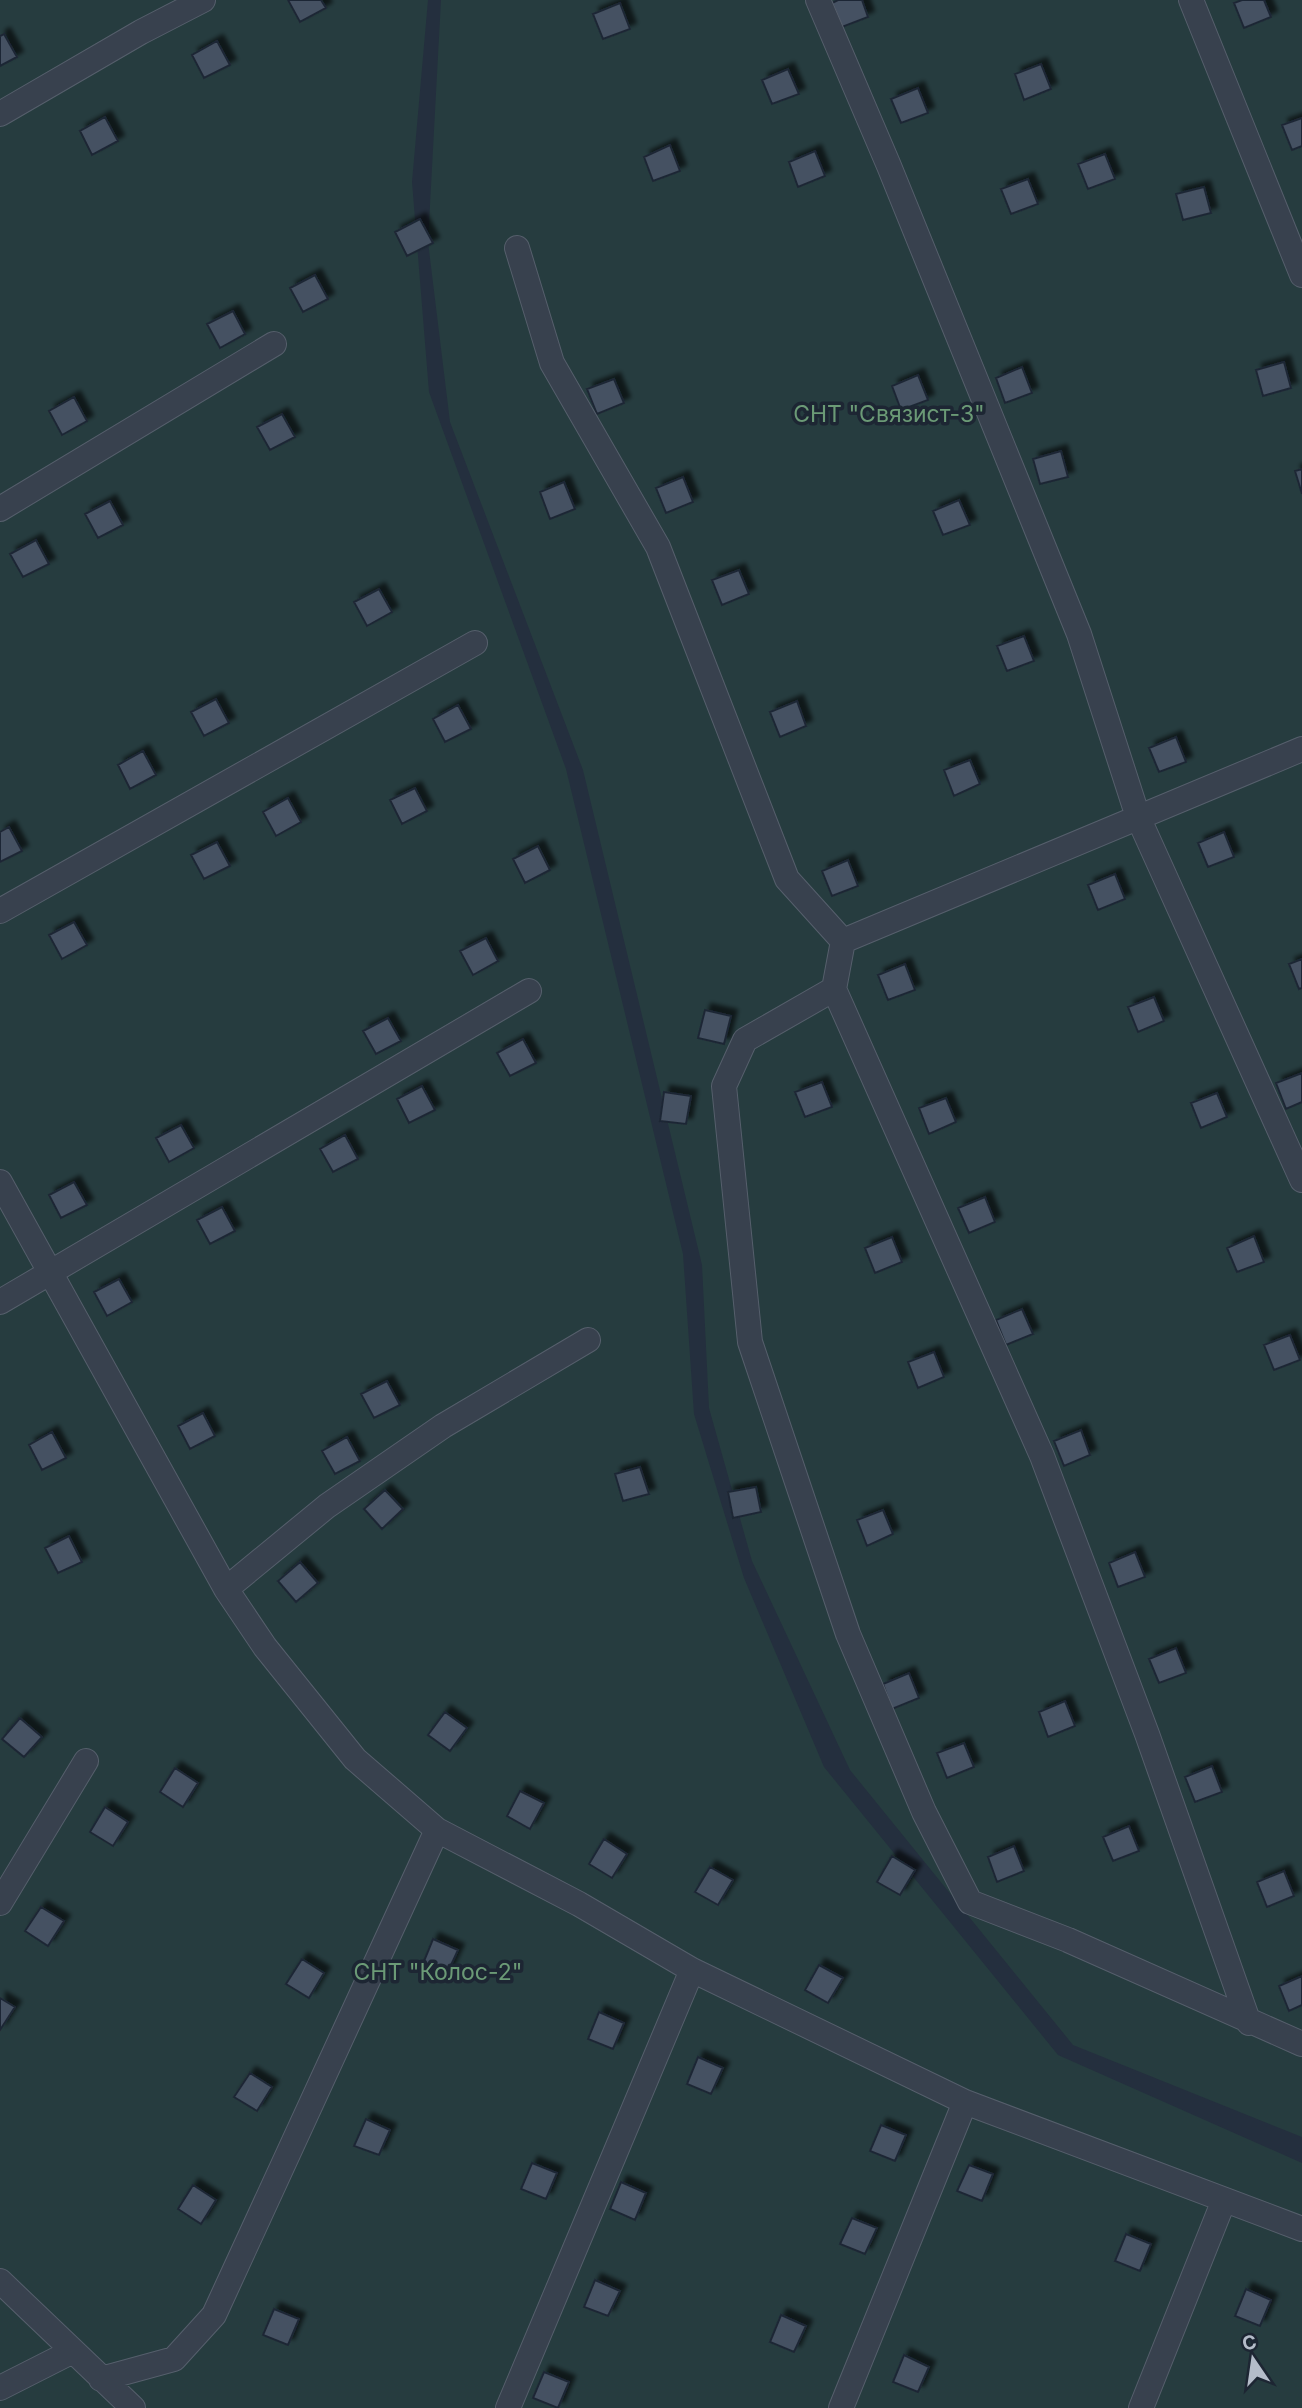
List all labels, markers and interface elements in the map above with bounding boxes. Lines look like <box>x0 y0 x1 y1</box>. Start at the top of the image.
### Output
park label: СНТ "Связист-3" <box>793 400 985 428</box>
park label: СНТ "Колос-2" <box>354 1958 522 1986</box>
north arrow <box>1218 2324 1288 2394</box>
text: С <box>1240 2330 1259 2356</box>

